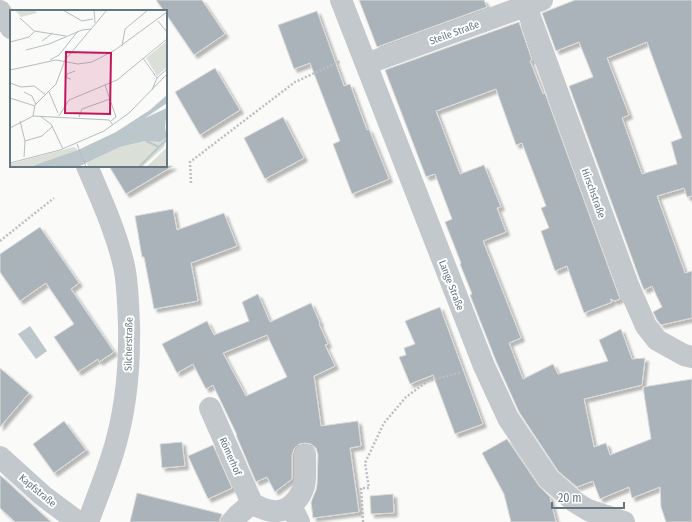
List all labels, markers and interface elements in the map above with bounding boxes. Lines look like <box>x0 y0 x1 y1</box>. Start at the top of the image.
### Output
inset map <box>10 10 167 167</box>
street label: Steile Straße <box>428 18 481 47</box>
street label: Hirschstraße <box>579 167 608 220</box>
street label: Lange Straße <box>436 258 466 312</box>
street label: Silcherstraße <box>123 317 135 371</box>
street label: Römerhof <box>216 436 244 478</box>
street label: Kapfstraße <box>16 472 58 510</box>
scale bar <box>552 484 624 510</box>
text: 20 m <box>558 491 582 505</box>

